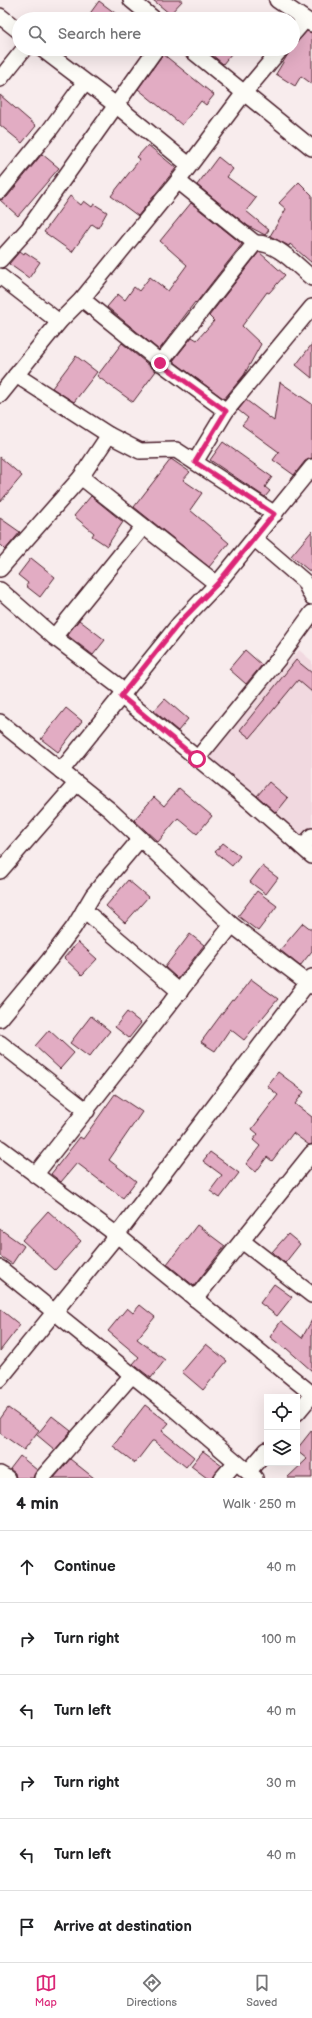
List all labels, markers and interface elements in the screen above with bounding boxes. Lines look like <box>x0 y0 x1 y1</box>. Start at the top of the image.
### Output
search box <box>12 12 300 56</box>
icon: search <box>26 23 48 45</box>
text: Search here <box>58 25 141 44</box>
route end <box>151 354 169 372</box>
route start <box>188 750 206 768</box>
map controls <box>264 1394 300 1466</box>
button: locate <box>264 1394 300 1430</box>
button: layers <box>264 1430 300 1466</box>
text: 4 min <box>16 1494 59 1514</box>
text: Walk · 250 m <box>223 1496 296 1512</box>
icon: ahead <box>16 1556 38 1578</box>
text: Continue <box>54 1557 116 1576</box>
text: 40 m <box>266 1559 296 1575</box>
icon: right <box>16 1628 38 1650</box>
text: Turn right <box>54 1629 119 1648</box>
text: 100 m <box>261 1631 296 1647</box>
icon: left <box>16 1700 38 1722</box>
text: Turn left <box>54 1701 111 1720</box>
text: 40 m <box>266 1703 296 1719</box>
icon: right <box>16 1772 38 1794</box>
text: Turn right <box>54 1773 119 1792</box>
text: 30 m <box>266 1775 296 1791</box>
icon: left <box>16 1844 38 1866</box>
text: Turn left <box>54 1845 111 1864</box>
text: 40 m <box>266 1847 296 1863</box>
icon: arrive <box>16 1916 38 1938</box>
text: Arrive at destination <box>54 1917 192 1936</box>
tab: Map <box>35 1972 57 2009</box>
tab: Directions <box>126 1972 177 2009</box>
tab: Saved <box>246 1972 277 2009</box>

